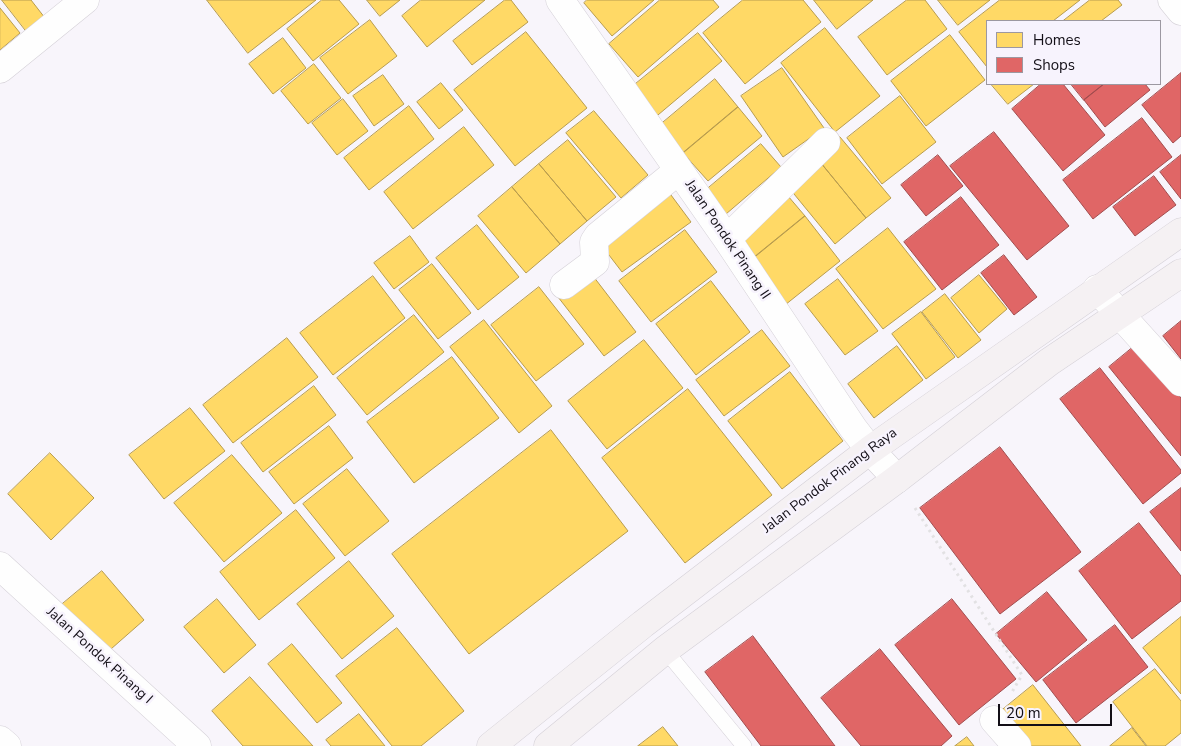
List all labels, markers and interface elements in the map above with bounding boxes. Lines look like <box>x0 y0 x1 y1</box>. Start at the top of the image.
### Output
legend <box>986 20 1161 85</box>
text: Homes <box>1033 30 1081 50</box>
text: Shops <box>1033 55 1075 75</box>
street label: Jalan Pondok Pinang II <box>681 177 773 303</box>
street label: Jalan Pondok Pinang Raya <box>759 425 901 537</box>
street label: Jalan Pondok Pinang I <box>43 604 155 708</box>
scale bar <box>1001 694 1115 726</box>
text: 20 m <box>1006 703 1041 723</box>

